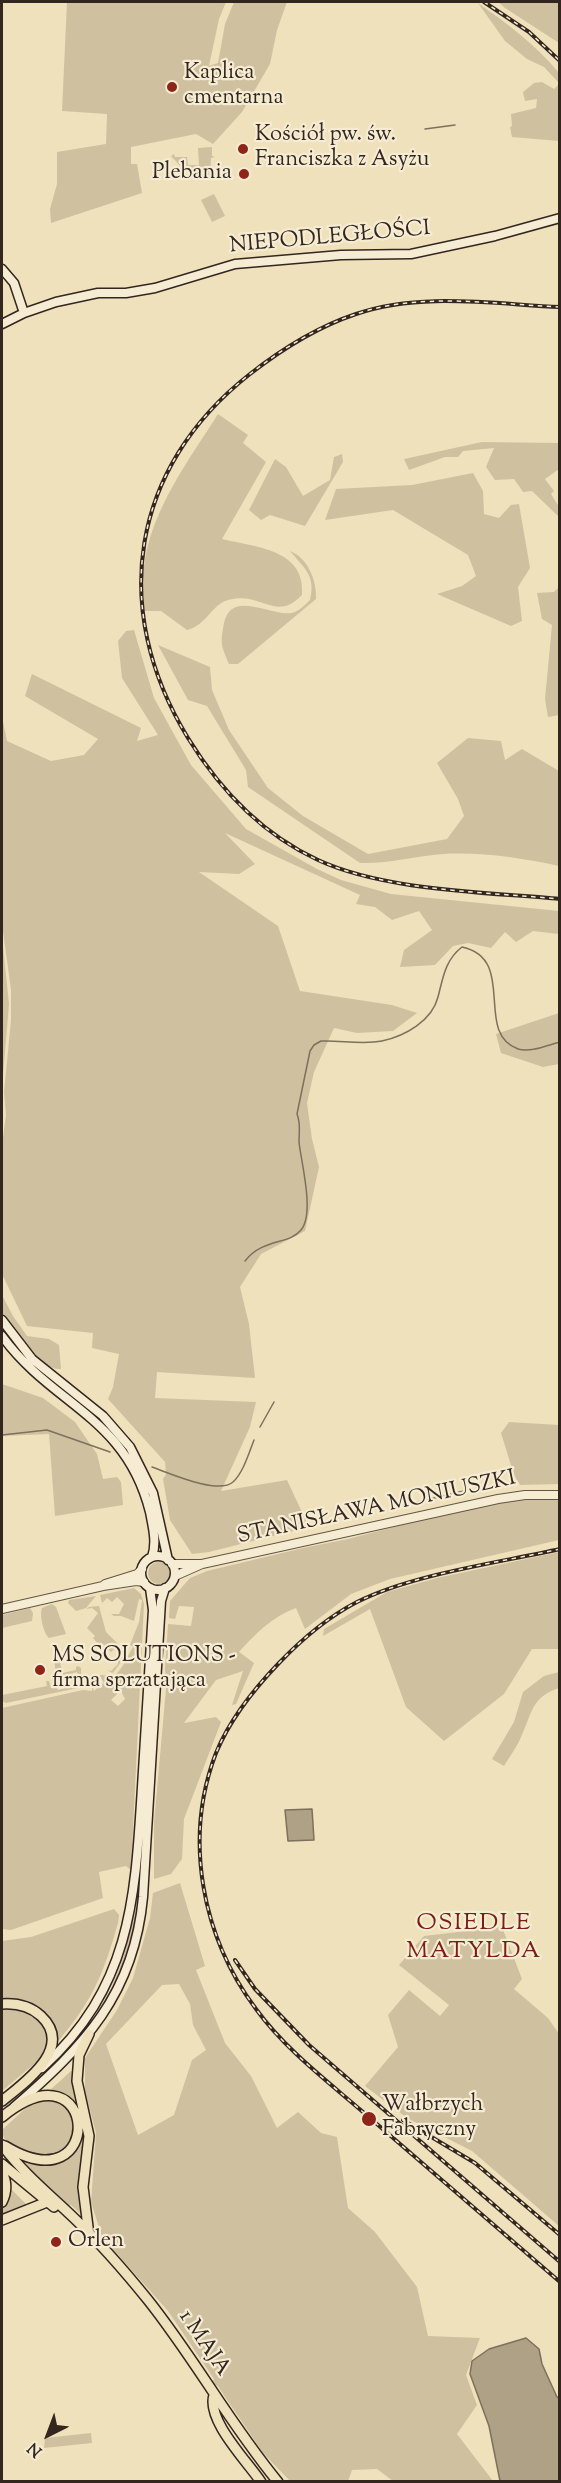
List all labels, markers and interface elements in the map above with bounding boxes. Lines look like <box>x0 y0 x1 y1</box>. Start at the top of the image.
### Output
place label: Kaplica cmentarna <box>184 61 284 112</box>
marker: Kaplica cmentarna <box>165 80 179 94</box>
place label: Kościół pw. św. Franciszka z Asyżu <box>255 123 429 174</box>
marker: Kościół pw. św. Franciszka z Asyżu <box>236 142 250 156</box>
place label: Plebania <box>152 161 232 187</box>
marker: Plebania <box>237 167 251 181</box>
street label: NIEPODLEGŁOŚCI <box>229 217 431 261</box>
street label: STANISŁAWA MONIUSZKI <box>235 1467 519 1551</box>
place label: MS SOLUTIONS - firma sprzatająca <box>52 1644 236 1696</box>
marker: MS SOLUTIONS - firma sprzatająca <box>33 1663 47 1677</box>
district label: OSIEDLE MATYLDA <box>406 1911 542 1967</box>
place label: Wałbrzych Fabryczny <box>382 2093 483 2144</box>
marker: Wałbrzych Fabryczny <box>360 2110 378 2128</box>
place label: Orlen <box>68 2229 124 2255</box>
marker: Orlen <box>49 2235 63 2249</box>
street label: 1 MAJA <box>171 2306 235 2382</box>
north arrow <box>18 2405 78 2465</box>
text: N <box>23 2436 48 2462</box>

